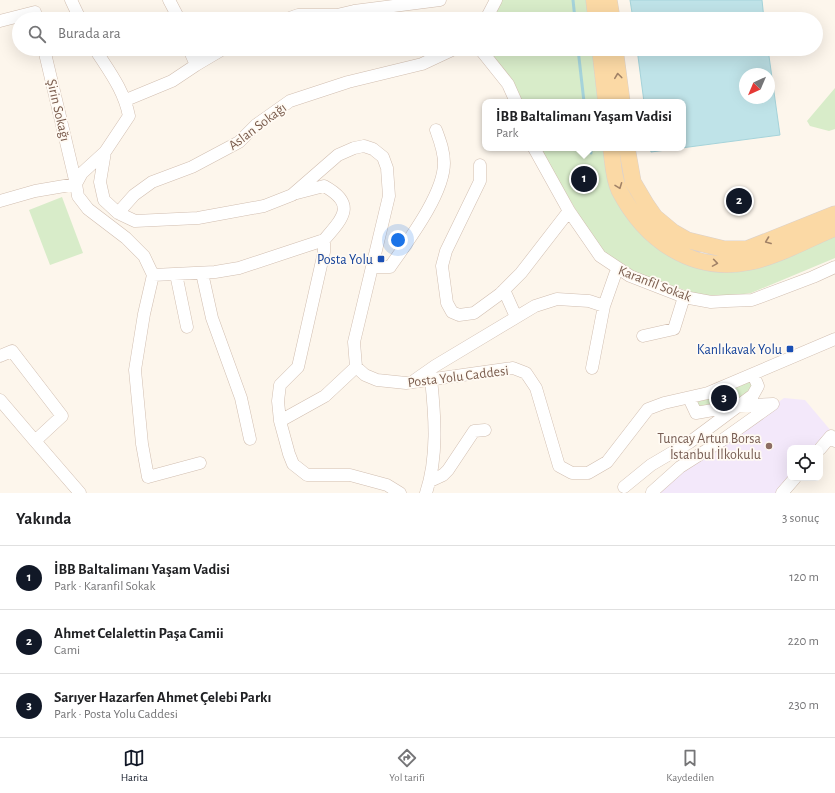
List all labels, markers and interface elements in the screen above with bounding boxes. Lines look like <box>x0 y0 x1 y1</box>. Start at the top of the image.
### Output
search box <box>12 12 823 56</box>
icon: search <box>26 23 48 45</box>
text: Burada ara <box>58 26 121 41</box>
north arrow <box>739 68 775 104</box>
one-way arrow <box>614 72 623 79</box>
street label: Şirin Sokağı <box>44 78 72 143</box>
popup <box>482 99 686 151</box>
street label: Aslan Sokağı <box>226 101 289 153</box>
text: İBB Baltalimanı Yaşam Vadisi <box>496 109 672 124</box>
text: Park <box>496 127 519 140</box>
pin: 1 <box>571 164 597 194</box>
one-way arrow <box>614 182 622 189</box>
pin: 2 <box>726 186 752 216</box>
your location <box>388 230 408 250</box>
one-way arrow <box>765 237 772 245</box>
place label: Posta Yolu <box>317 253 373 267</box>
marker: Posta Yolu <box>376 254 386 264</box>
one-way arrow <box>712 258 718 267</box>
street label: Karanfil Sokak <box>616 264 694 305</box>
place label: Kanlıkavak Yolu <box>697 343 782 357</box>
marker: Kanlıkavak Yolu <box>785 344 795 354</box>
street label: Posta Yolu Caddesi <box>407 364 509 390</box>
pin: 3 <box>711 383 737 413</box>
place label: Tuncay Artun Borsa İstanbul İlkokulu <box>657 432 762 462</box>
marker: Tuncay Artun Borsa İstanbul İlkokulu <box>764 441 774 451</box>
map controls <box>787 445 823 481</box>
button: locate <box>787 445 823 481</box>
text: Yakında <box>16 510 72 527</box>
text: 3 sonuç <box>782 512 819 525</box>
text: İBB Baltalimanı Yaşam Vadisi <box>54 562 230 577</box>
text: 1 <box>27 571 31 584</box>
text: 120 m <box>789 571 819 584</box>
text: Park · Karanfil Sokak <box>54 580 155 593</box>
text: Ahmet Celalettin Paşa Camii <box>54 626 224 641</box>
text: 2 <box>26 635 32 648</box>
text: 220 m <box>788 635 819 648</box>
text: Cami <box>54 644 80 657</box>
text: Sarıyer Hazarfen Ahmet Çelebi Parkı <box>54 690 271 705</box>
text: 3 <box>26 699 32 712</box>
text: 230 m <box>788 699 819 712</box>
text: Park · Posta Yolu Caddesi <box>54 708 178 721</box>
tab: Harita <box>121 747 148 784</box>
tab: Yol tarifi <box>389 747 425 784</box>
tab: Kaydedilen <box>666 747 714 784</box>

